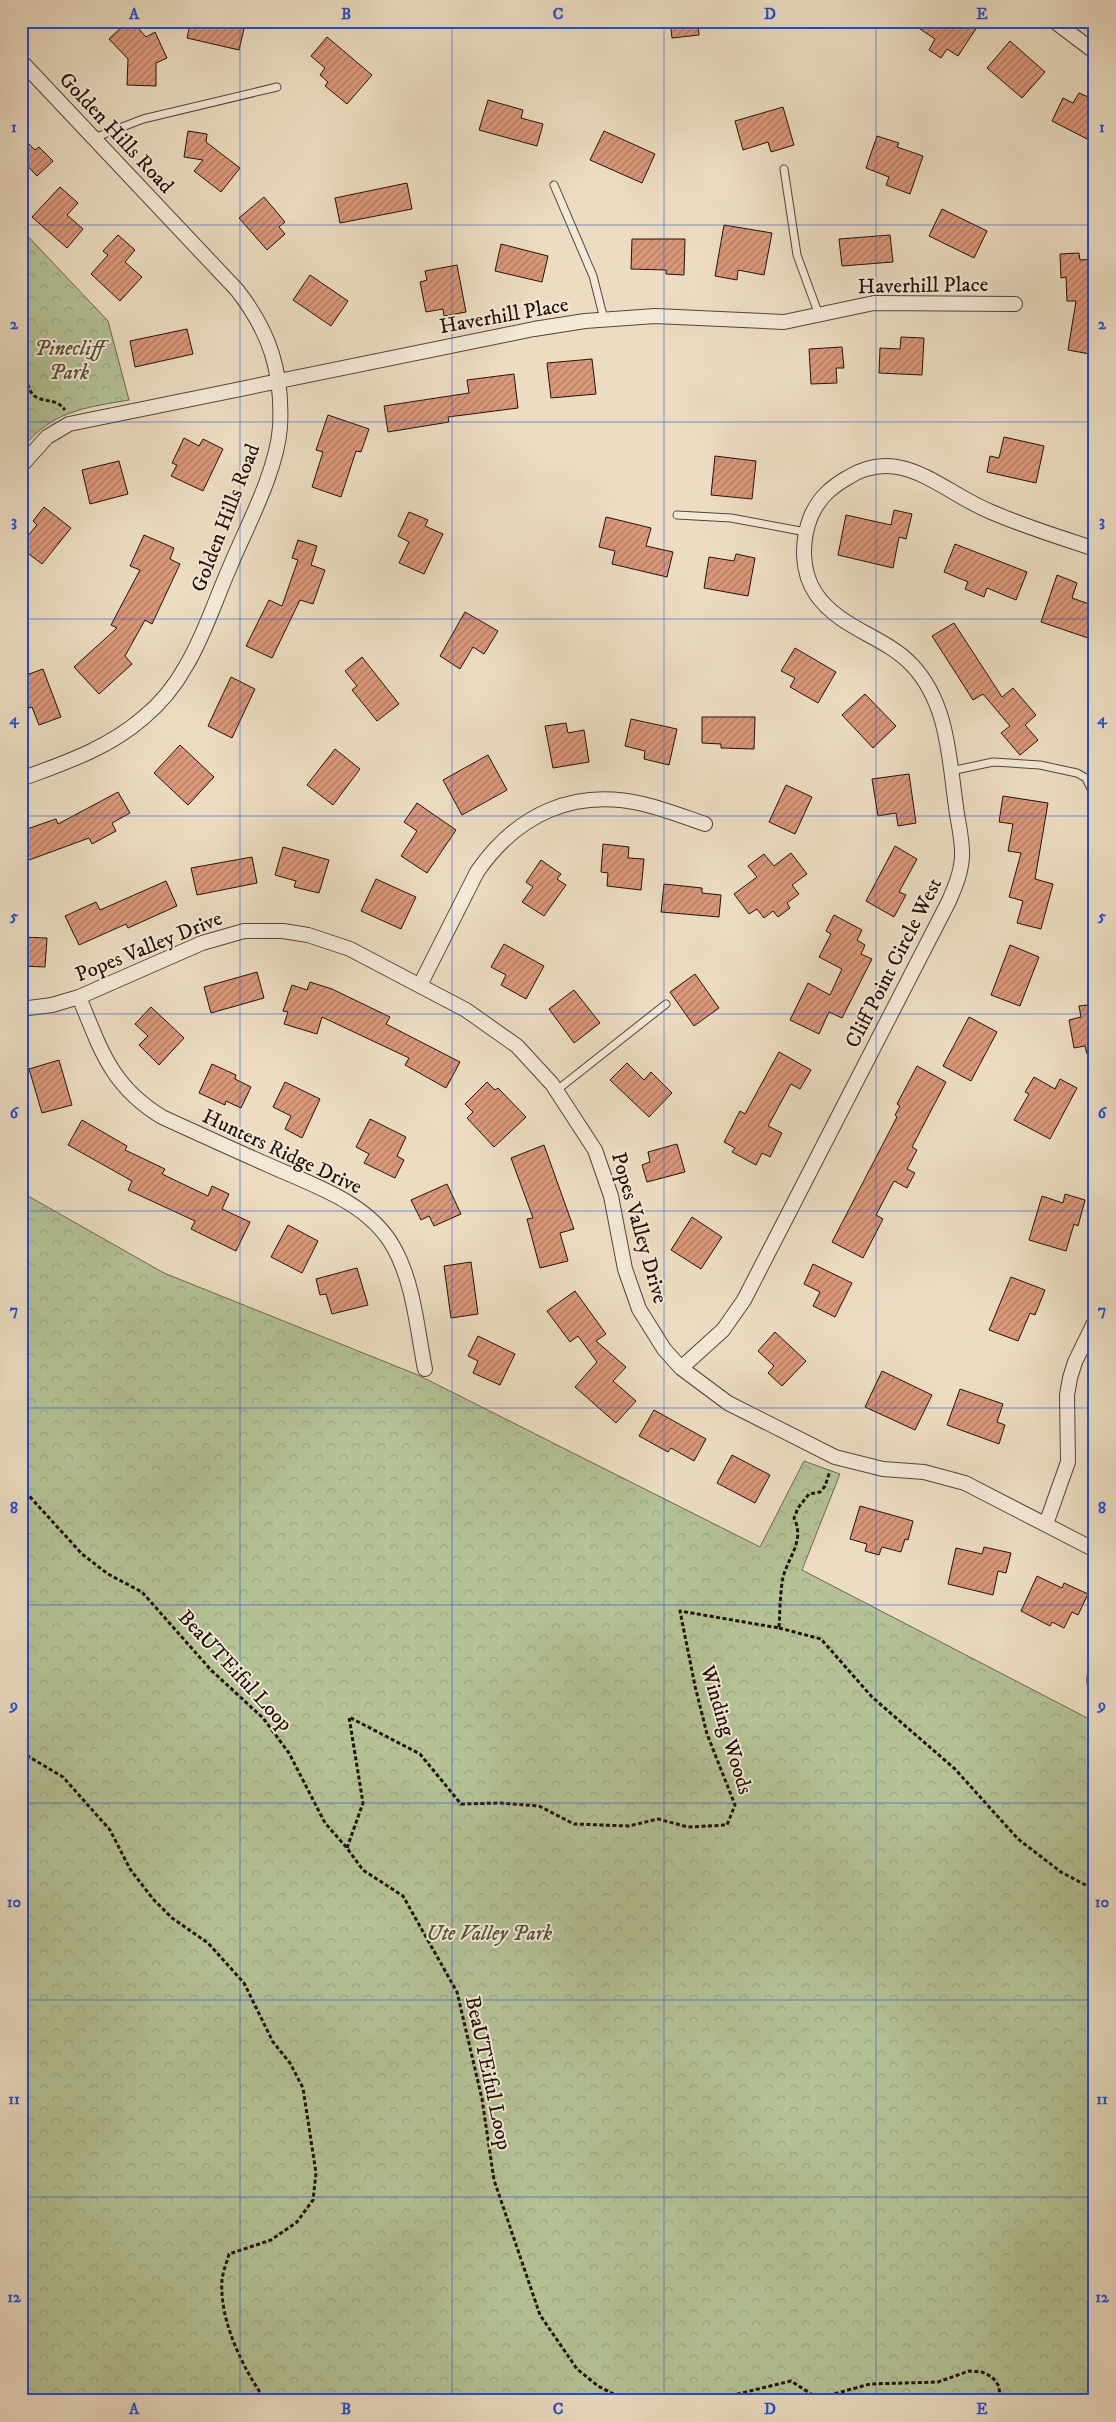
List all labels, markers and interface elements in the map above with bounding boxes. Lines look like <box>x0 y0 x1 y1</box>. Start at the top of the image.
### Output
text: A <box>128 4 140 24</box>
text: B <box>341 4 351 24</box>
text: C <box>553 4 563 24</box>
text: D <box>764 4 776 24</box>
text: E <box>976 4 988 24</box>
street label: Golden Hills Road <box>53 67 179 199</box>
text: 1 <box>11 117 17 137</box>
text: 1 <box>1099 117 1105 137</box>
street label: Haverhill Place <box>857 272 989 300</box>
street label: Haverhill Place <box>437 292 571 340</box>
text: 2 <box>10 314 19 334</box>
text: 2 <box>1098 314 1107 334</box>
park label: Pinecliff Park <box>34 336 110 386</box>
street label: Golden Hills Road <box>186 440 266 596</box>
text: 3 <box>11 511 17 531</box>
text: 3 <box>1099 511 1105 531</box>
text: 4 <box>8 709 19 729</box>
text: 4 <box>1096 709 1107 729</box>
street label: Cliff Point Circle West <box>840 873 948 1052</box>
text: 5 <box>9 906 18 926</box>
street label: Popes Valley Drive <box>72 906 227 988</box>
text: 5 <box>1097 906 1106 926</box>
text: 6 <box>10 1103 20 1123</box>
text: 6 <box>1098 1103 1108 1123</box>
street label: Hunters Ridge Drive <box>198 1104 366 1200</box>
street label: Popes Valley Drive <box>605 1149 673 1307</box>
text: 7 <box>10 1300 18 1320</box>
text: 7 <box>1098 1300 1106 1320</box>
text: 8 <box>10 1498 18 1518</box>
text: 8 <box>1098 1498 1106 1518</box>
street label: BeaUTEiful Loop <box>172 1605 298 1737</box>
street label: Winding Woods <box>694 1662 758 1798</box>
text: 9 <box>9 1695 18 1715</box>
text: 9 <box>1097 1695 1106 1715</box>
text: 10 <box>7 1892 22 1912</box>
text: 10 <box>1095 1892 1110 1912</box>
park label: Ute Valley Park <box>426 1921 552 1947</box>
street label: BeaUTEiful Loop <box>459 1994 517 2152</box>
text: 11 <box>8 2089 20 2109</box>
text: 11 <box>1096 2089 1108 2109</box>
text: 12 <box>7 2287 22 2307</box>
text: 12 <box>1095 2287 1110 2307</box>
text: A <box>128 2399 140 2419</box>
text: B <box>341 2399 351 2419</box>
text: C <box>553 2399 563 2419</box>
text: D <box>764 2399 776 2419</box>
text: E <box>976 2399 988 2419</box>

